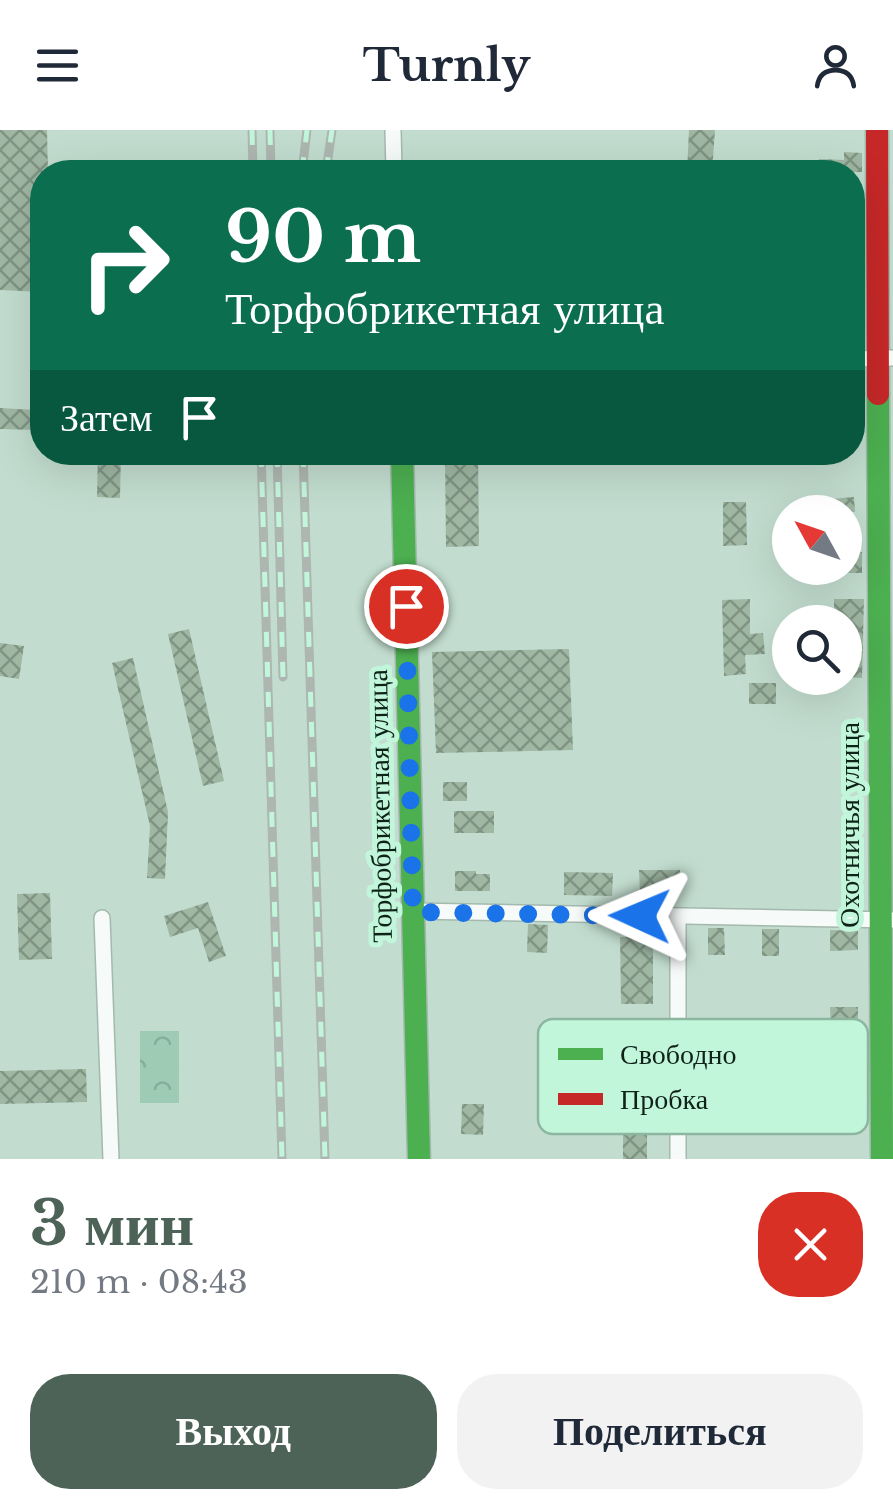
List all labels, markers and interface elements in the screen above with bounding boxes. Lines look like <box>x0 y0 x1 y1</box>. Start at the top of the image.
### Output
text: Turnly <box>363 37 530 93</box>
icon: menu <box>30 38 85 93</box>
icon: person <box>808 38 863 93</box>
text: 90 m <box>225 194 421 281</box>
icon: right <box>60 200 190 330</box>
text: Торфобрикетная улица <box>225 280 664 336</box>
icon: arrive <box>172 390 227 445</box>
text: Затем <box>60 394 152 441</box>
north arrow <box>772 495 862 585</box>
map controls <box>772 495 862 695</box>
pin <box>364 564 449 649</box>
icon: arrive <box>379 579 434 634</box>
button: search <box>772 605 862 695</box>
street label: Торфобрикетная улица <box>360 668 400 943</box>
street label: Охотничья улица <box>832 721 867 928</box>
position arrow <box>588 864 692 968</box>
legend <box>538 1019 868 1134</box>
text: Свободно <box>620 1037 736 1072</box>
text: Пробка <box>620 1082 709 1117</box>
text: 3 мин <box>30 1187 194 1261</box>
button: close <box>758 1192 863 1297</box>
text: 210 m · 08:43 <box>30 1262 248 1302</box>
button: Выход <box>30 1374 437 1489</box>
button: Поделиться <box>457 1374 863 1489</box>

